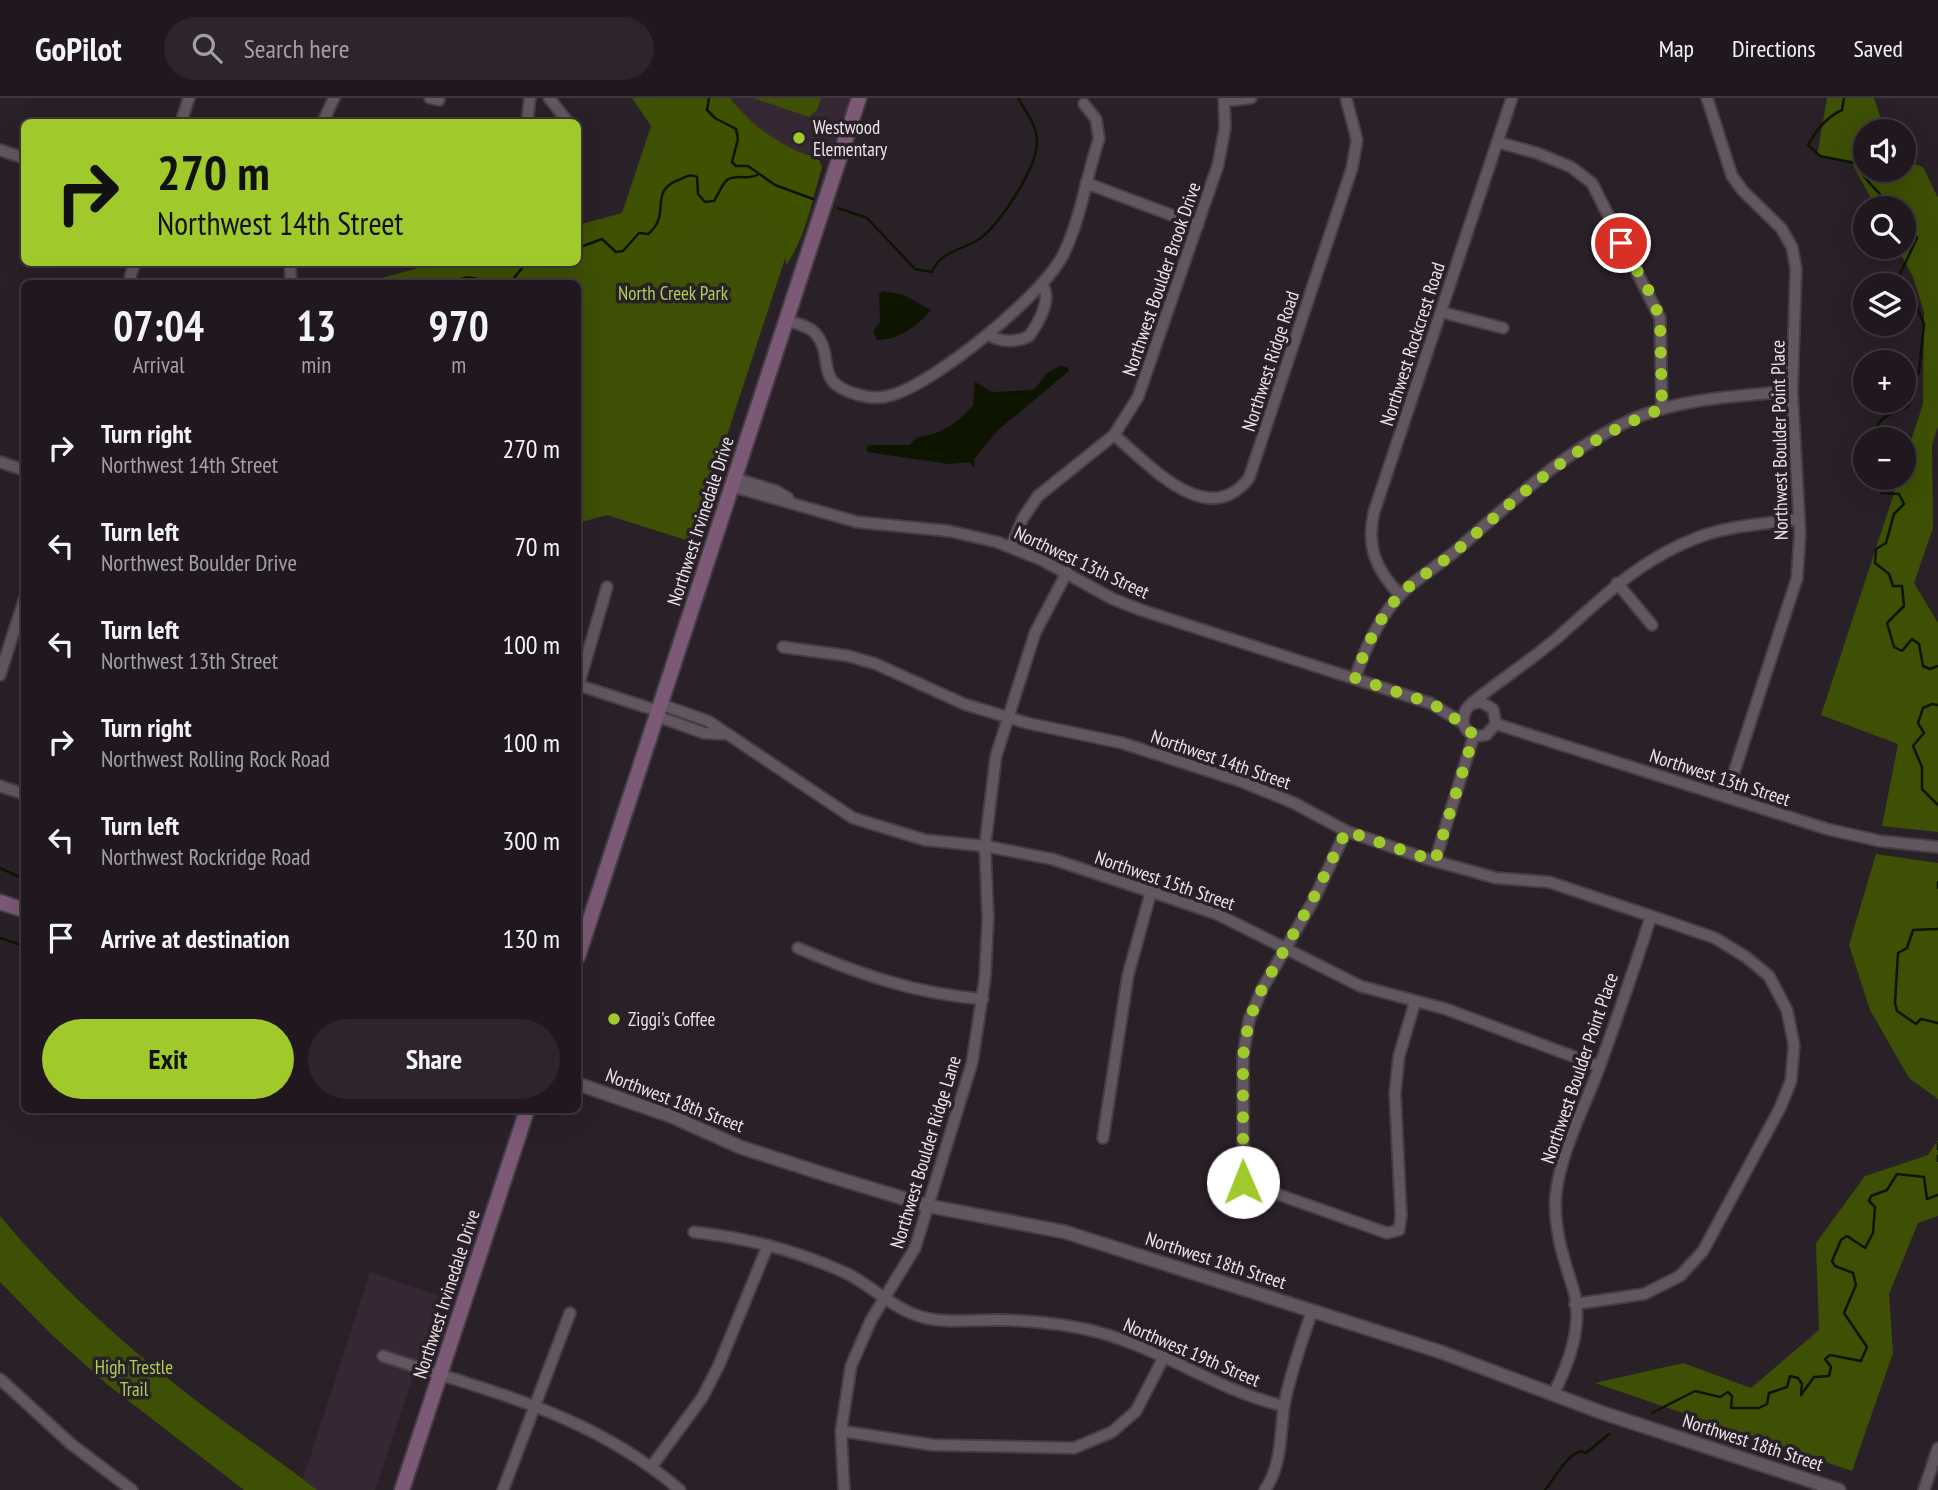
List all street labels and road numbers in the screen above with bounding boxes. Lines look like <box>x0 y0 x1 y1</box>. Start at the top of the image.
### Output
street label: Northwest Boulder Brook Drive <box>1117 179 1206 379</box>
street label: Northwest Rockcrest Road <box>1374 259 1450 429</box>
street label: Northwest Ridge Road <box>1236 288 1304 434</box>
street label: Northwest Boulder Point Place <box>1765 340 1793 540</box>
street label: Northwest Irvinedale Drive <box>661 433 739 609</box>
street label: Northwest 13th Street <box>1011 520 1154 604</box>
street label: Northwest 14th Street <box>1148 724 1295 794</box>
street label: Northwest 13th Street <box>1647 743 1794 811</box>
street label: Northwest 15th Street <box>1092 845 1239 915</box>
street label: Northwest Boulder Point Place <box>1535 969 1623 1167</box>
street label: Northwest Boulder Ridge Lane <box>884 1053 966 1251</box>
street label: Northwest 18th Street <box>602 1063 748 1138</box>
street label: Northwest Irvinedale Drive <box>407 1206 485 1382</box>
street label: Northwest 18th Street <box>1143 1226 1290 1294</box>
street label: Northwest 19th Street <box>1120 1312 1265 1392</box>
street label: Northwest 18th Street <box>1680 1408 1827 1476</box>

